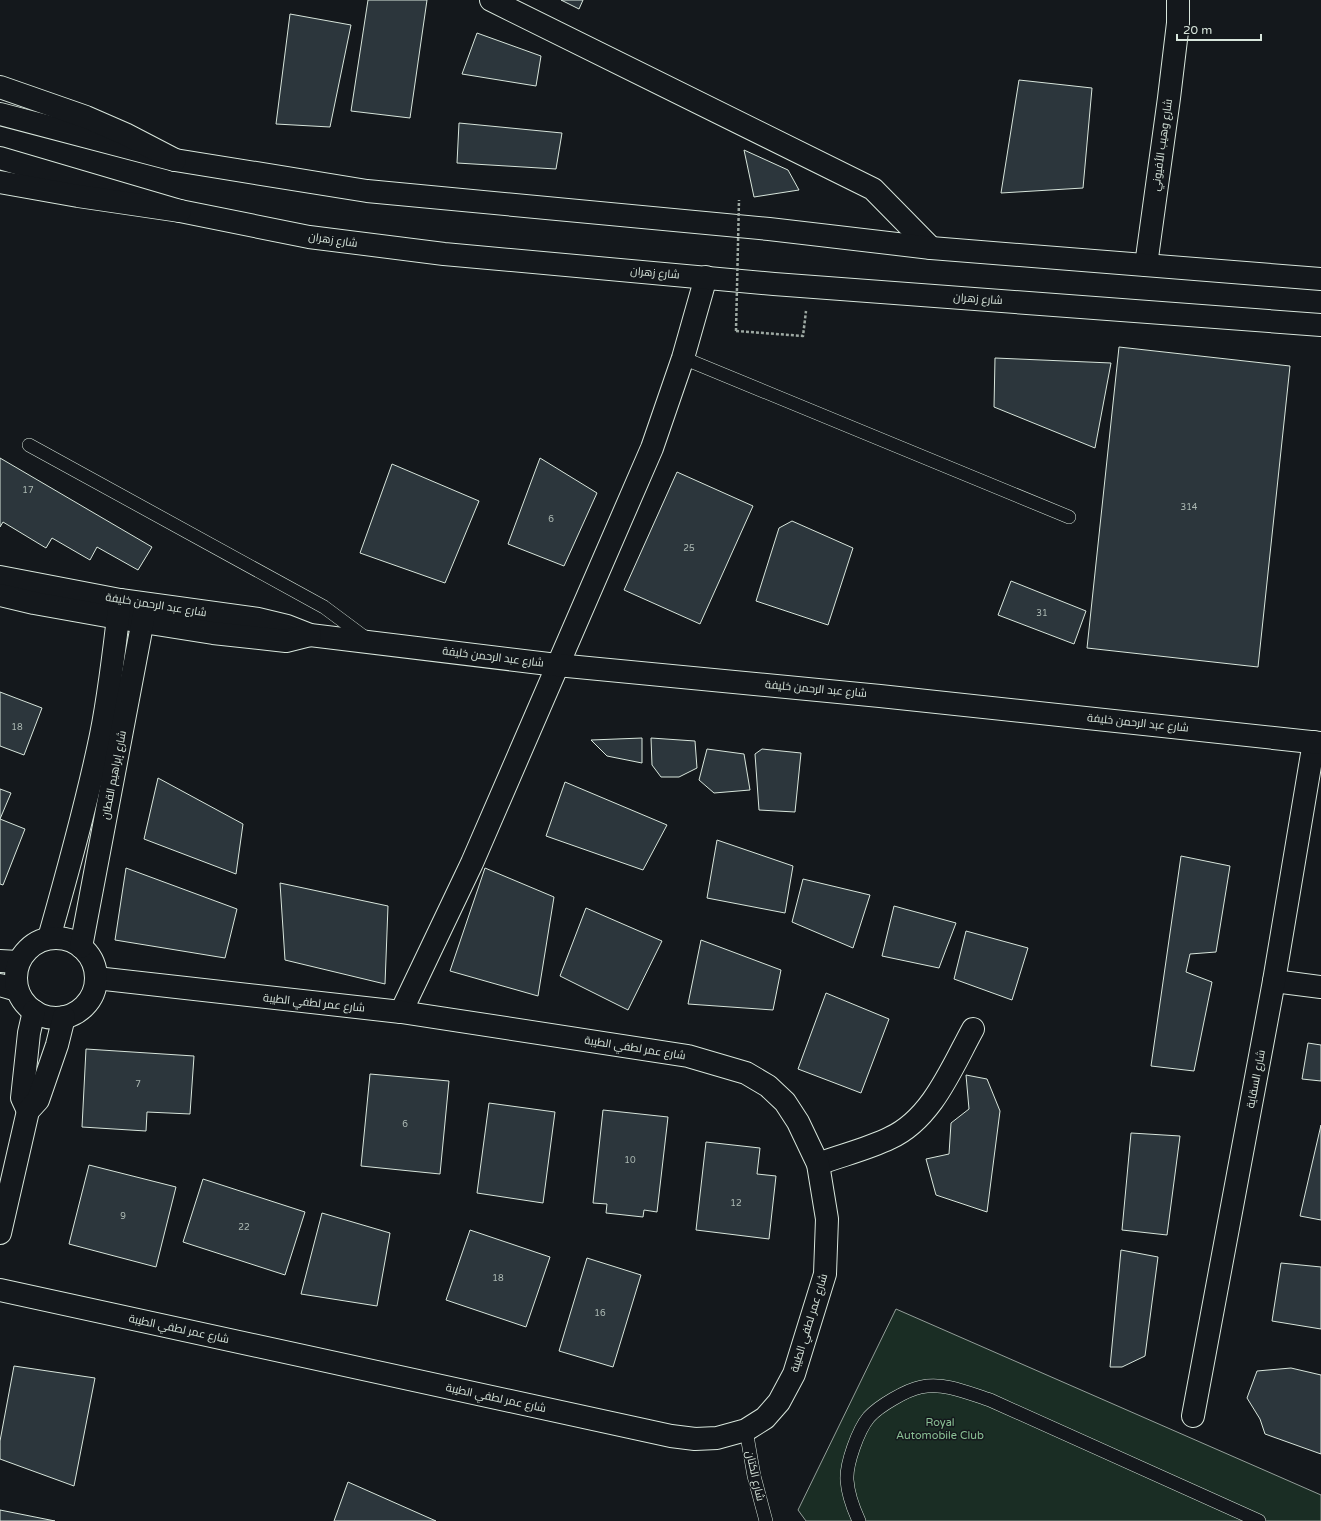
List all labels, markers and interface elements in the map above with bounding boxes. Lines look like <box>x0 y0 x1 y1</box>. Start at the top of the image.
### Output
scale bar <box>1177 16 1261 42</box>
text: 20 m <box>1183 23 1212 37</box>
street label: شارع وهيب الأفيوني <box>1149 98 1177 192</box>
street label: شارع زهران <box>307 230 358 251</box>
street label: شارع زهران <box>630 264 680 283</box>
street label: شارع زهران <box>953 291 1003 308</box>
house number: 17 <box>22 485 34 496</box>
house number: 314 <box>1181 502 1198 513</box>
house number: 6 <box>548 514 554 525</box>
house number: 25 <box>683 543 695 554</box>
street label: شارع عبد الرحمن خليفة <box>104 591 207 620</box>
house number: 31 <box>1036 608 1048 619</box>
street label: شارع عبد الرحمن خليفة <box>441 644 544 671</box>
street label: شارع عبد الرحمن خليفة <box>764 678 867 701</box>
street label: شارع عبد الرحمن خليفة <box>1086 711 1189 736</box>
house number: 18 <box>11 722 23 733</box>
street label: شارع إبراهيم القطان <box>99 729 130 821</box>
street label: شارع عمر لطفي الطيبة <box>262 991 366 1017</box>
street label: شارع عمر لطفي الطيبة <box>583 1034 686 1064</box>
street label: شارع السقاية <box>1244 1049 1269 1109</box>
house number: 7 <box>135 1079 141 1090</box>
house number: 6 <box>402 1119 408 1130</box>
house number: 10 <box>624 1155 636 1166</box>
house number: 12 <box>730 1198 742 1209</box>
house number: 9 <box>120 1211 126 1222</box>
house number: 22 <box>238 1222 250 1233</box>
street label: شارع عمر لطفي الطيبة <box>788 1272 832 1374</box>
house number: 18 <box>492 1273 504 1284</box>
house number: 16 <box>594 1308 606 1319</box>
street label: شارع عمر لطفي الطيبة <box>127 1312 230 1348</box>
street label: شارع عمر لطفي الطيبة <box>444 1381 547 1417</box>
park label: Royal Automobile Club <box>896 1416 984 1442</box>
street label: شارع الكتان <box>742 1450 767 1503</box>

